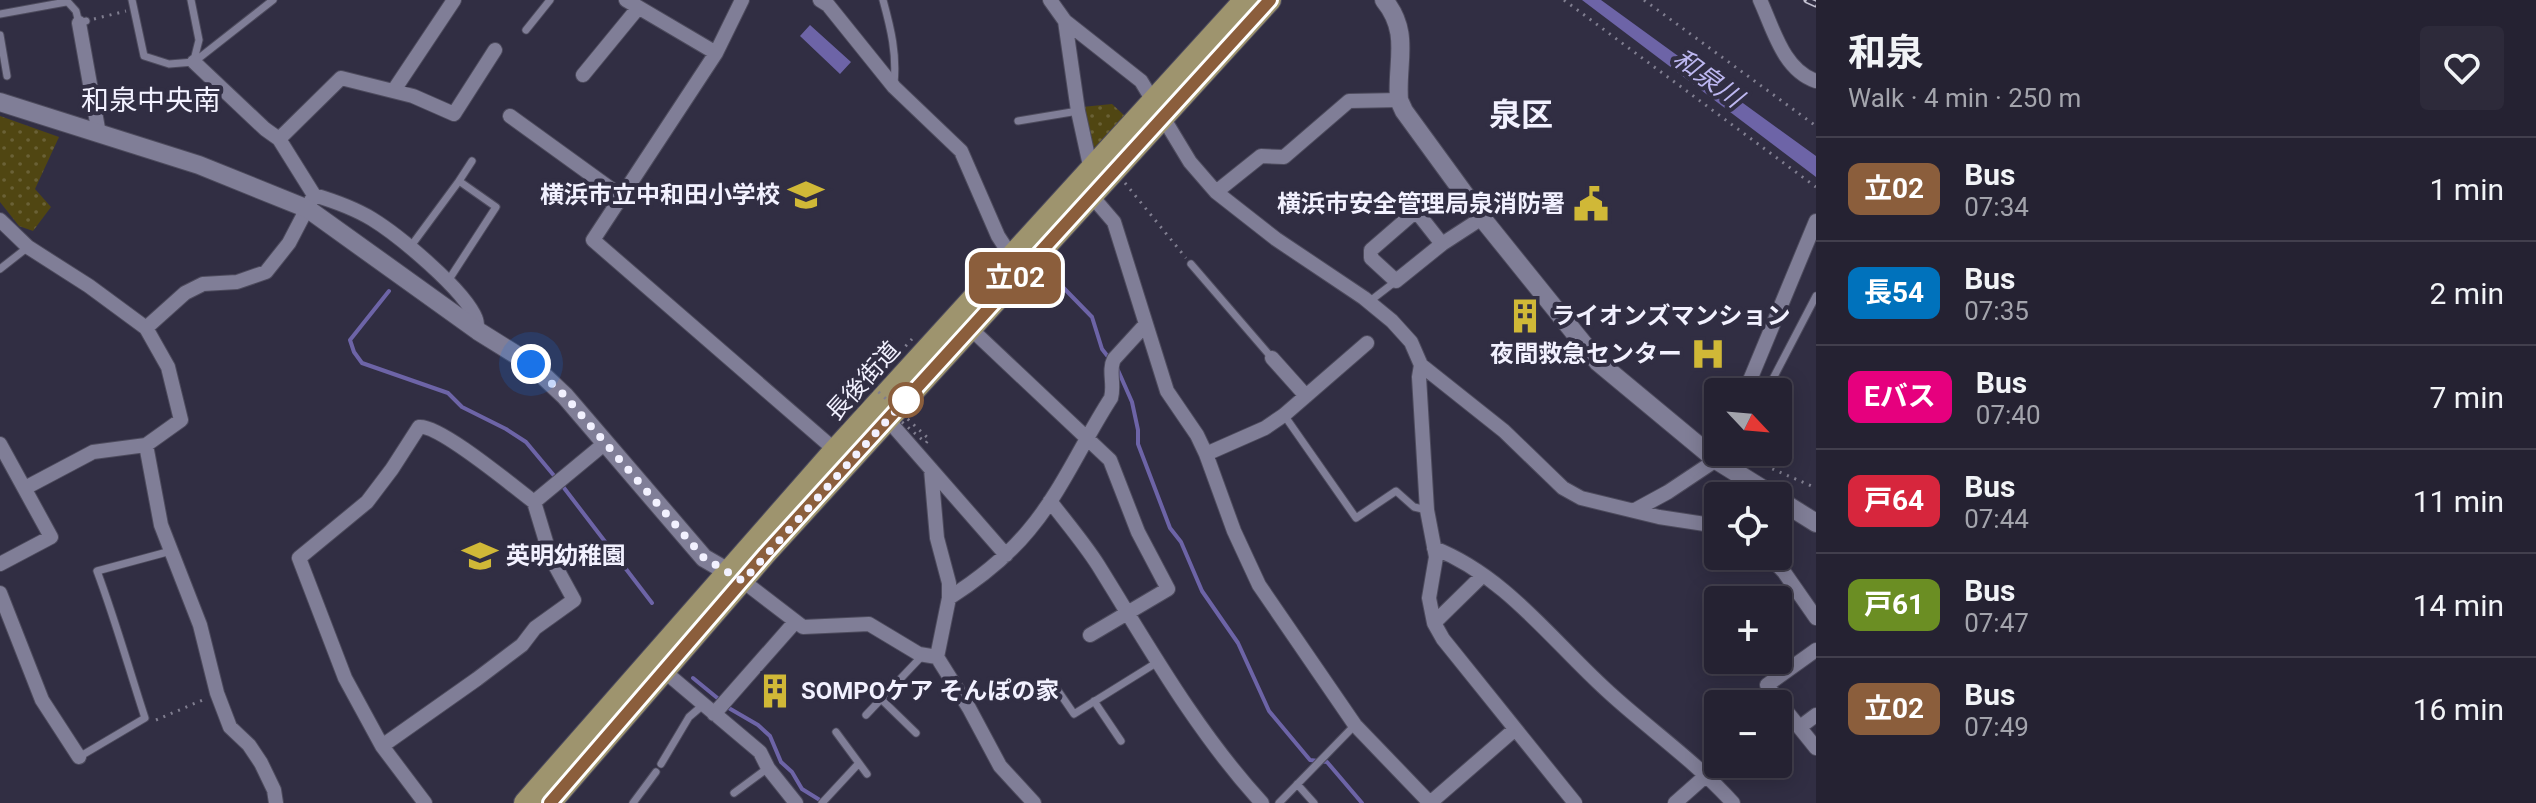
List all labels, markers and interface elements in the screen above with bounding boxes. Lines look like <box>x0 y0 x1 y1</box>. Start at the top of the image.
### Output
button: heart <box>2420 26 2504 110</box>
text: 和泉 <box>1848 31 1924 75</box>
water label: 和泉川 <box>1668 43 1751 115</box>
text: Walk · 4 min · 250 m <box>1848 83 2081 113</box>
district label: 和泉中央南 <box>81 84 221 117</box>
district label: 泉区 <box>1489 96 1553 134</box>
text: Bus <box>1964 157 2016 192</box>
text: 立02 <box>1864 172 1924 205</box>
text: 1 min <box>2430 172 2504 207</box>
school or university icon: 横浜市立中和田小学校 <box>787 176 825 214</box>
place label: 横浜市立中和田小学校 <box>540 181 780 209</box>
public building icon: 横浜市安全管理局泉消防署 <box>1572 185 1610 223</box>
place label: 横浜市安全管理局泉消防署 <box>1277 190 1565 218</box>
text: 07:34 <box>1964 192 2029 222</box>
line badge: 立02 <box>969 252 1061 304</box>
text: 立02 <box>985 261 1045 294</box>
text: Bus <box>1964 261 2016 296</box>
text: 長54 <box>1864 276 1924 309</box>
text: 2 min <box>2430 276 2504 311</box>
text: 07:35 <box>1964 296 2029 326</box>
building icon: ライオンズマンション <box>1506 297 1544 335</box>
place label: ライオンズマンション <box>1551 302 1791 330</box>
hospital icon: 夜間救急センター <box>1689 335 1727 373</box>
street label: 長後街道 <box>820 336 906 426</box>
place label: 夜間救急センター <box>1490 340 1682 368</box>
your location <box>511 344 551 384</box>
text: Bus <box>1976 365 2027 400</box>
north arrow <box>1704 378 1792 466</box>
map controls <box>1704 378 1792 778</box>
text: Eバス <box>1864 380 1936 413</box>
text: 7 min <box>2430 380 2504 415</box>
unlabelled marker <box>889 383 923 417</box>
text: 07:40 <box>1976 400 2041 430</box>
text: Bus <box>1964 469 2016 504</box>
button: locate <box>1704 482 1792 570</box>
text: 戸64 <box>1864 484 1924 517</box>
text: 11 min <box>2413 484 2504 519</box>
text: 07:44 <box>1964 504 2029 534</box>
school or university icon: 英明幼稚園 <box>461 537 499 575</box>
place label: 英明幼稚園 <box>506 542 626 570</box>
text: Bus <box>1964 573 2016 608</box>
button: + <box>1704 586 1792 674</box>
text: 戸61 <box>1864 588 1924 621</box>
text: 14 min <box>2413 588 2504 623</box>
text: 07:47 <box>1964 608 2029 638</box>
building icon: SOMPOケア そんぽの家 <box>756 672 794 710</box>
place label: SOMPOケア そんぽの家 <box>801 677 1059 705</box>
text: Bus <box>1964 677 2016 712</box>
button: − <box>1704 690 1792 778</box>
text: 立02 <box>1864 692 1924 725</box>
text: 16 min <box>2413 692 2504 727</box>
text: 07:49 <box>1964 712 2029 742</box>

